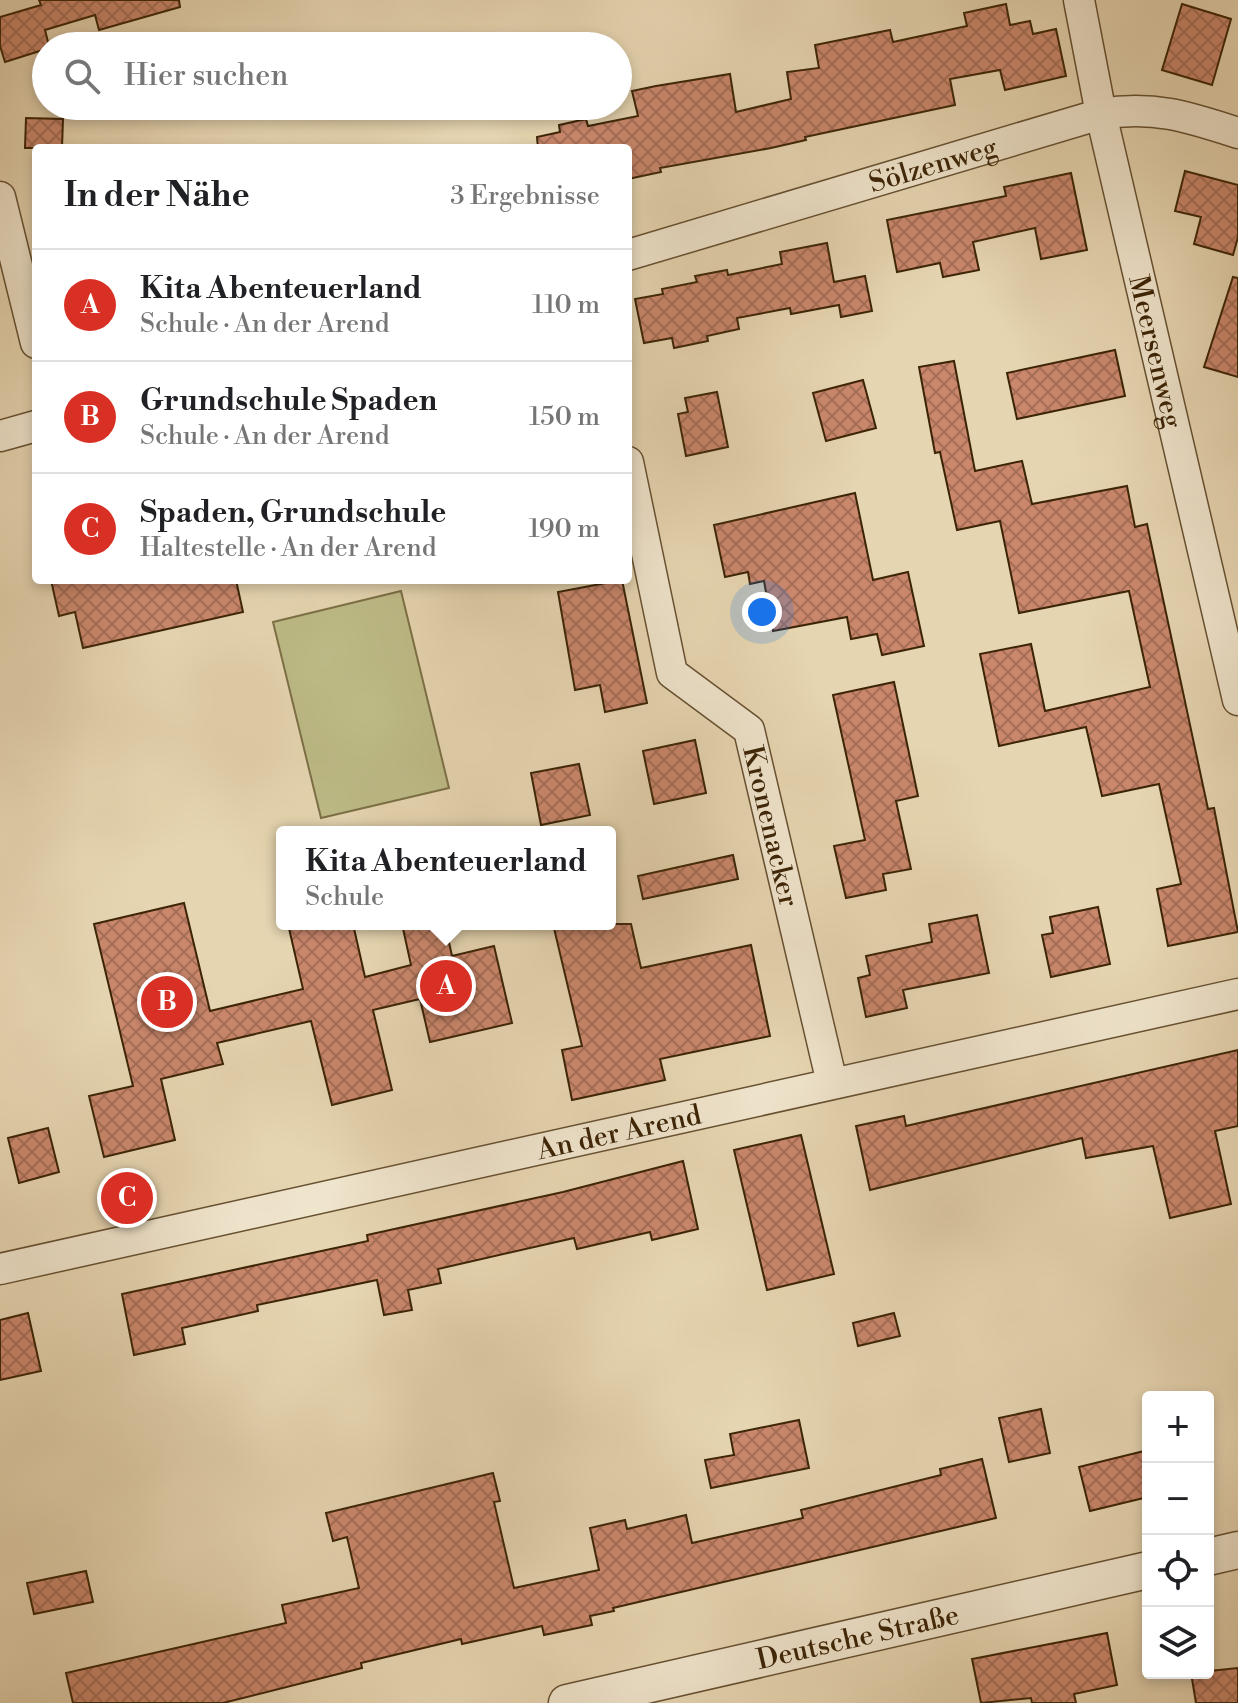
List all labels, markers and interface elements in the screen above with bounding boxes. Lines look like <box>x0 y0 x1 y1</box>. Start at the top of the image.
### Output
search box <box>32 32 632 120</box>
icon: search <box>60 54 104 98</box>
text: Hier suchen <box>124 57 288 95</box>
street label: Sölzenweg <box>865 130 1002 201</box>
text: In der Nähe <box>64 175 250 217</box>
text: 3 Ergebnisse <box>450 180 600 212</box>
text: Kita Abenteuerland <box>140 270 422 308</box>
street label: Meersenweg <box>1120 272 1190 432</box>
text: A <box>81 289 99 321</box>
text: 110 m <box>532 289 600 321</box>
text: Schule · An der Arend <box>140 308 389 340</box>
text: Grundschule Spaden <box>140 382 437 420</box>
text: B <box>80 401 100 433</box>
text: 150 m <box>529 401 600 433</box>
text: Schule · An der Arend <box>140 420 389 452</box>
text: Spaden, Grundschule <box>140 494 446 532</box>
text: C <box>81 513 99 545</box>
text: 190 m <box>529 513 600 545</box>
text: Haltestelle · An der Arend <box>140 532 437 564</box>
your location <box>742 592 782 632</box>
street label: Kronenacker <box>734 742 806 910</box>
popup <box>276 826 616 930</box>
text: Kita Abenteuerland <box>305 843 587 881</box>
text: Schule <box>305 881 384 913</box>
pin: A <box>420 956 472 1016</box>
pin: B <box>141 972 193 1032</box>
street label: An der Arend <box>533 1098 705 1168</box>
pin: C <box>101 1168 153 1228</box>
map controls <box>1142 1391 1214 1679</box>
button: + <box>1142 1391 1214 1463</box>
button: − <box>1142 1463 1214 1535</box>
button: locate <box>1142 1535 1214 1607</box>
street label: Deutsche Straße <box>753 1598 962 1678</box>
button: layers <box>1142 1607 1214 1679</box>

